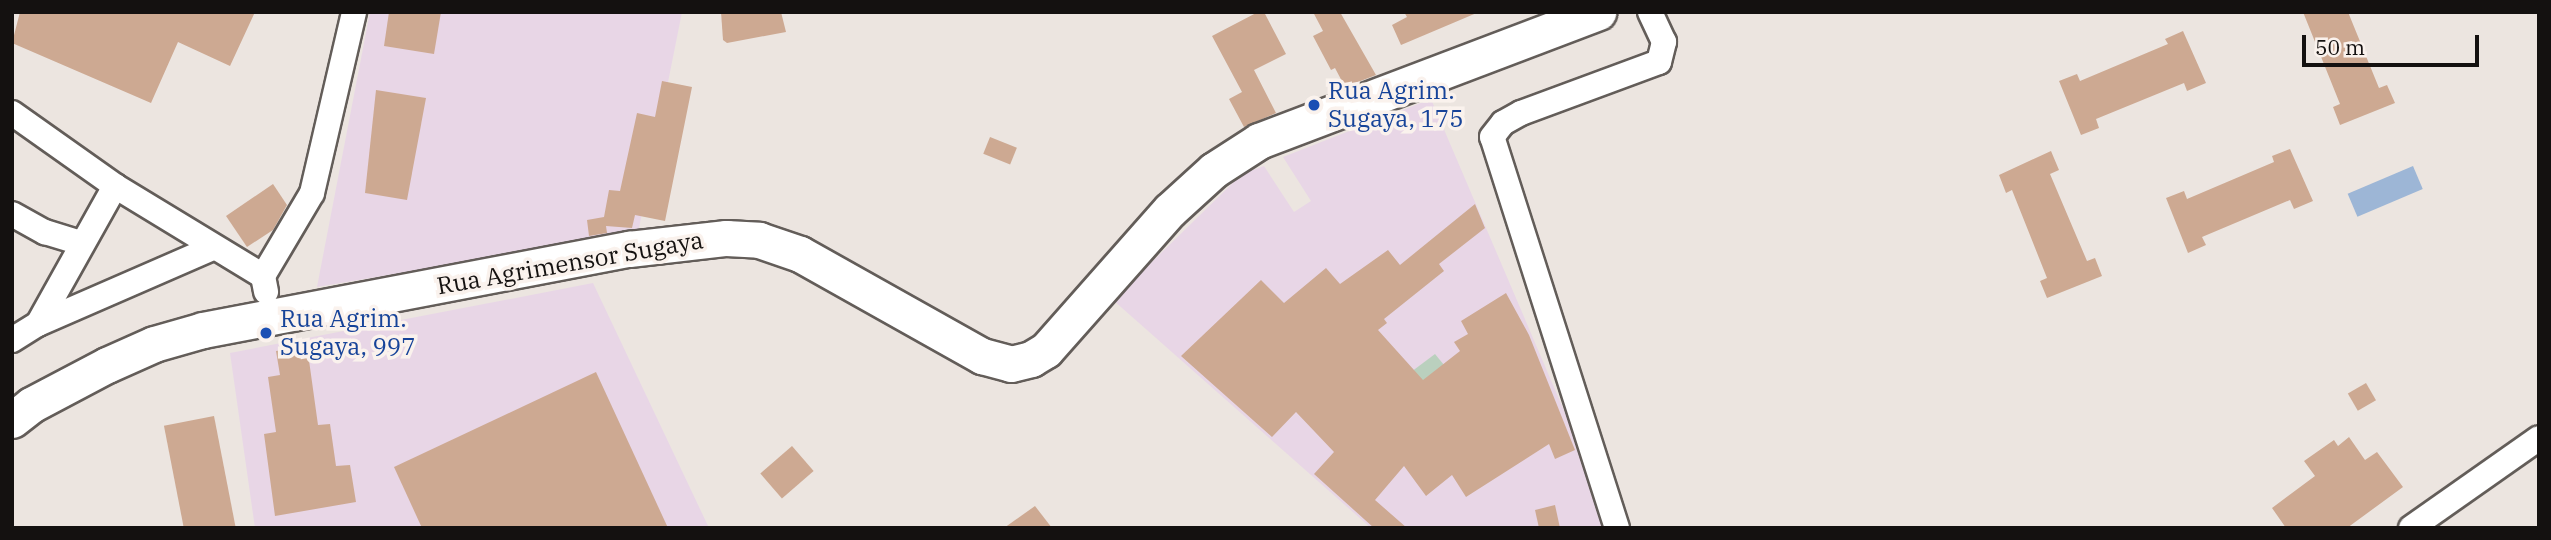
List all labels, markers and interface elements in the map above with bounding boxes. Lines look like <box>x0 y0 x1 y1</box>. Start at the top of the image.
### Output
scale bar <box>2306 21 2483 65</box>
text: 50 m <box>2315 33 2365 61</box>
place label: Rua Agrim. Sugaya, 175 <box>1328 77 1464 133</box>
marker: Rua Agrim. Sugaya, 175 <box>1306 97 1322 113</box>
street label: Rua Agrimensor Sugaya <box>434 225 706 301</box>
place label: Rua Agrim. Sugaya, 997 <box>280 305 416 361</box>
marker: Rua Agrim. Sugaya, 997 <box>258 325 274 341</box>

